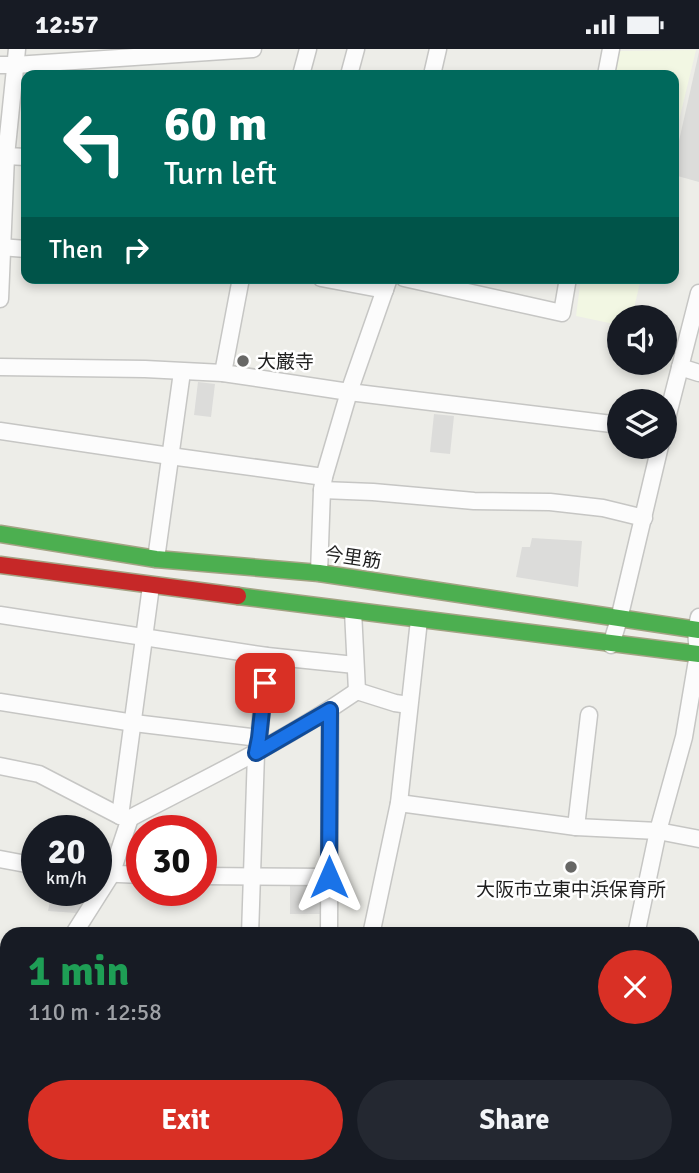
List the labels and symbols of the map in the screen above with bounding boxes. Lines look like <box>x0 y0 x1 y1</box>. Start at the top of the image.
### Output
place label: 大巌寺 <box>257 350 314 374</box>
marker: 大巌寺 <box>235 353 251 369</box>
street label: 今里筋 <box>323 542 383 574</box>
pin <box>235 653 295 713</box>
speed limit sign: 30 <box>126 815 217 906</box>
position arrow <box>292 840 366 914</box>
marker: 大阪市立東中浜保育所 <box>563 859 579 875</box>
place label: 大阪市立東中浜保育所 <box>476 878 666 902</box>

